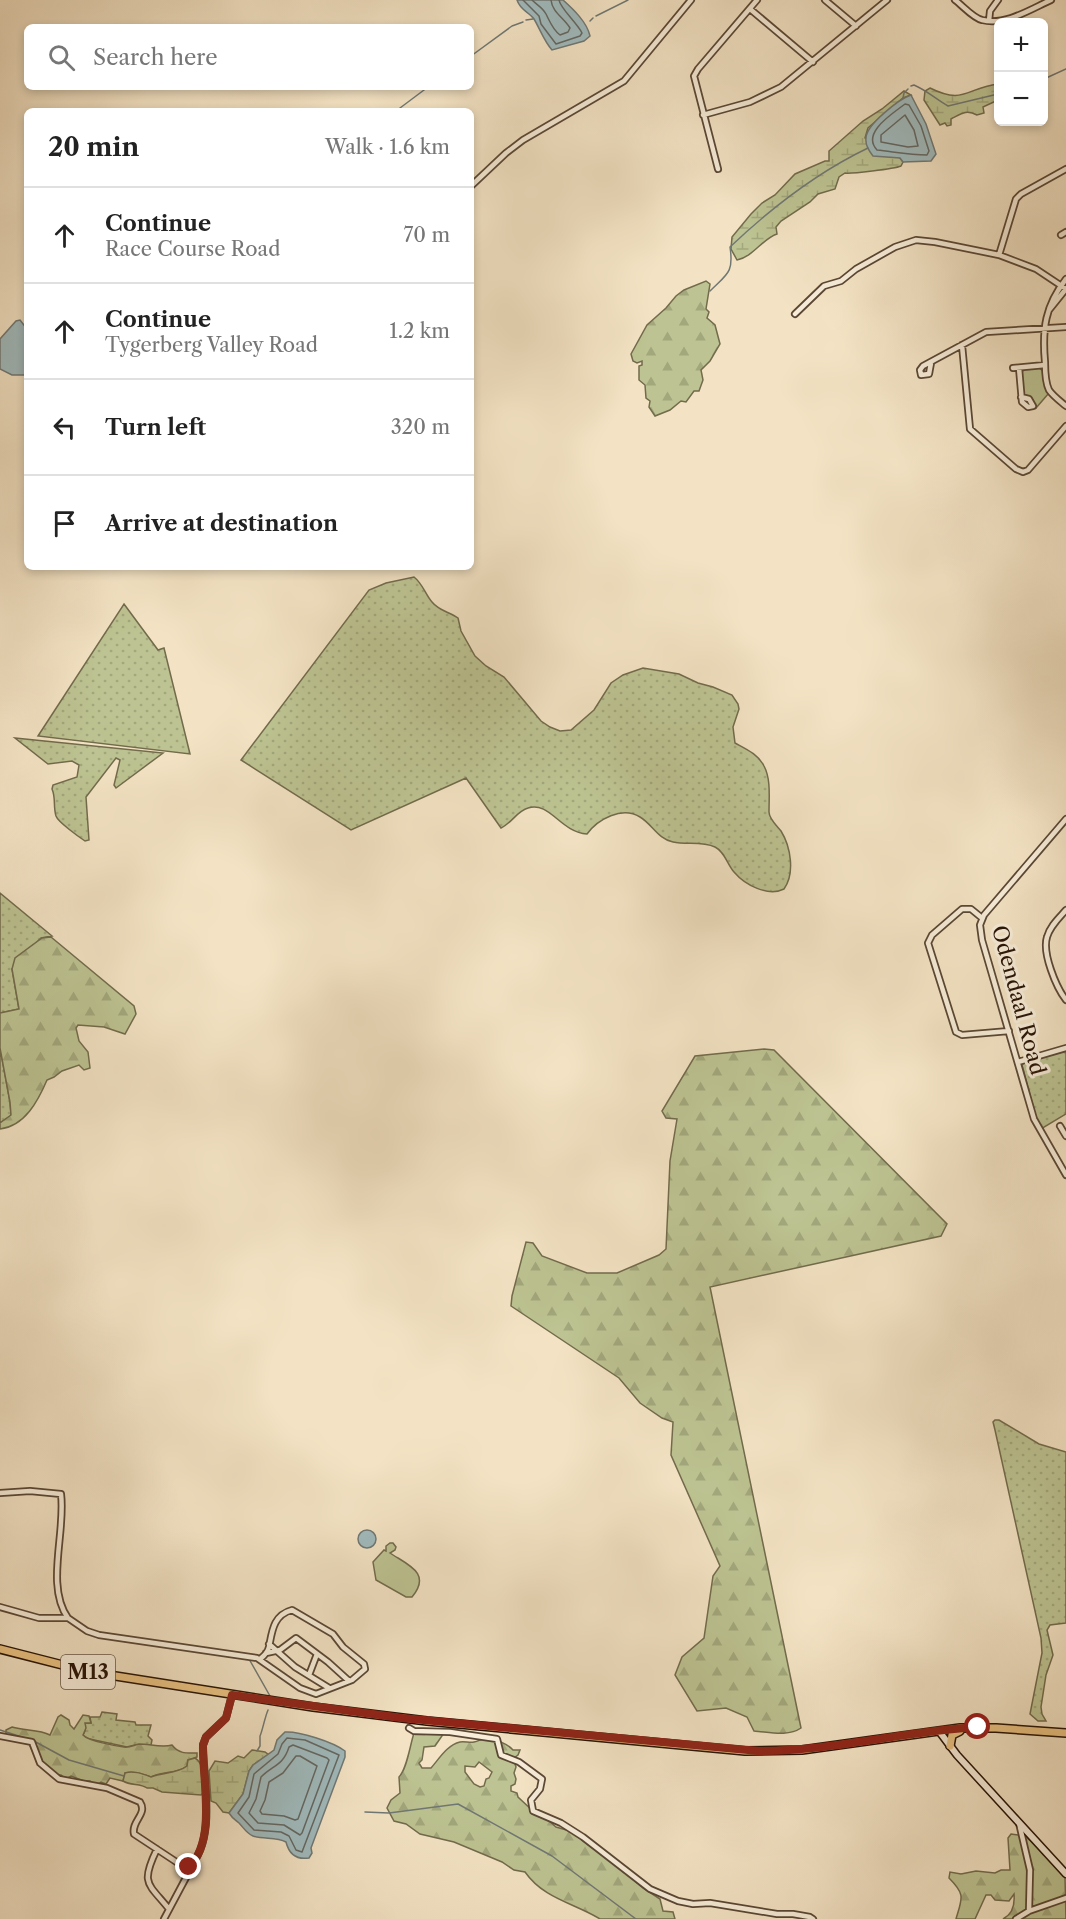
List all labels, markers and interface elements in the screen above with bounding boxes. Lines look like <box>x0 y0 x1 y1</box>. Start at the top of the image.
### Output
map controls <box>994 18 1048 126</box>
button: + <box>994 18 1048 72</box>
search box <box>24 24 474 90</box>
icon: search <box>45 41 78 74</box>
text: Search here <box>93 44 218 71</box>
button: − <box>994 72 1048 126</box>
text: 20 min <box>48 131 139 163</box>
text: Walk · 1.6 km <box>325 135 450 159</box>
text: Continue <box>105 210 211 237</box>
icon: ahead <box>48 219 81 252</box>
text: 70 m <box>404 223 450 247</box>
text: Race Course Road <box>105 237 280 261</box>
text: Continue <box>105 306 211 333</box>
icon: ahead <box>48 315 81 348</box>
text: 1.2 km <box>389 319 450 343</box>
text: Tygerberg Valley Road <box>105 333 318 357</box>
icon: left <box>48 411 81 444</box>
text: Turn left <box>105 414 206 441</box>
text: 320 m <box>391 415 450 439</box>
icon: arrive <box>48 507 81 540</box>
text: Arrive at destination <box>105 510 338 537</box>
street label: Odendaal Road <box>987 922 1051 1078</box>
road number: M13 <box>61 1655 115 1689</box>
route start <box>964 1713 990 1739</box>
route end <box>175 1853 201 1879</box>

